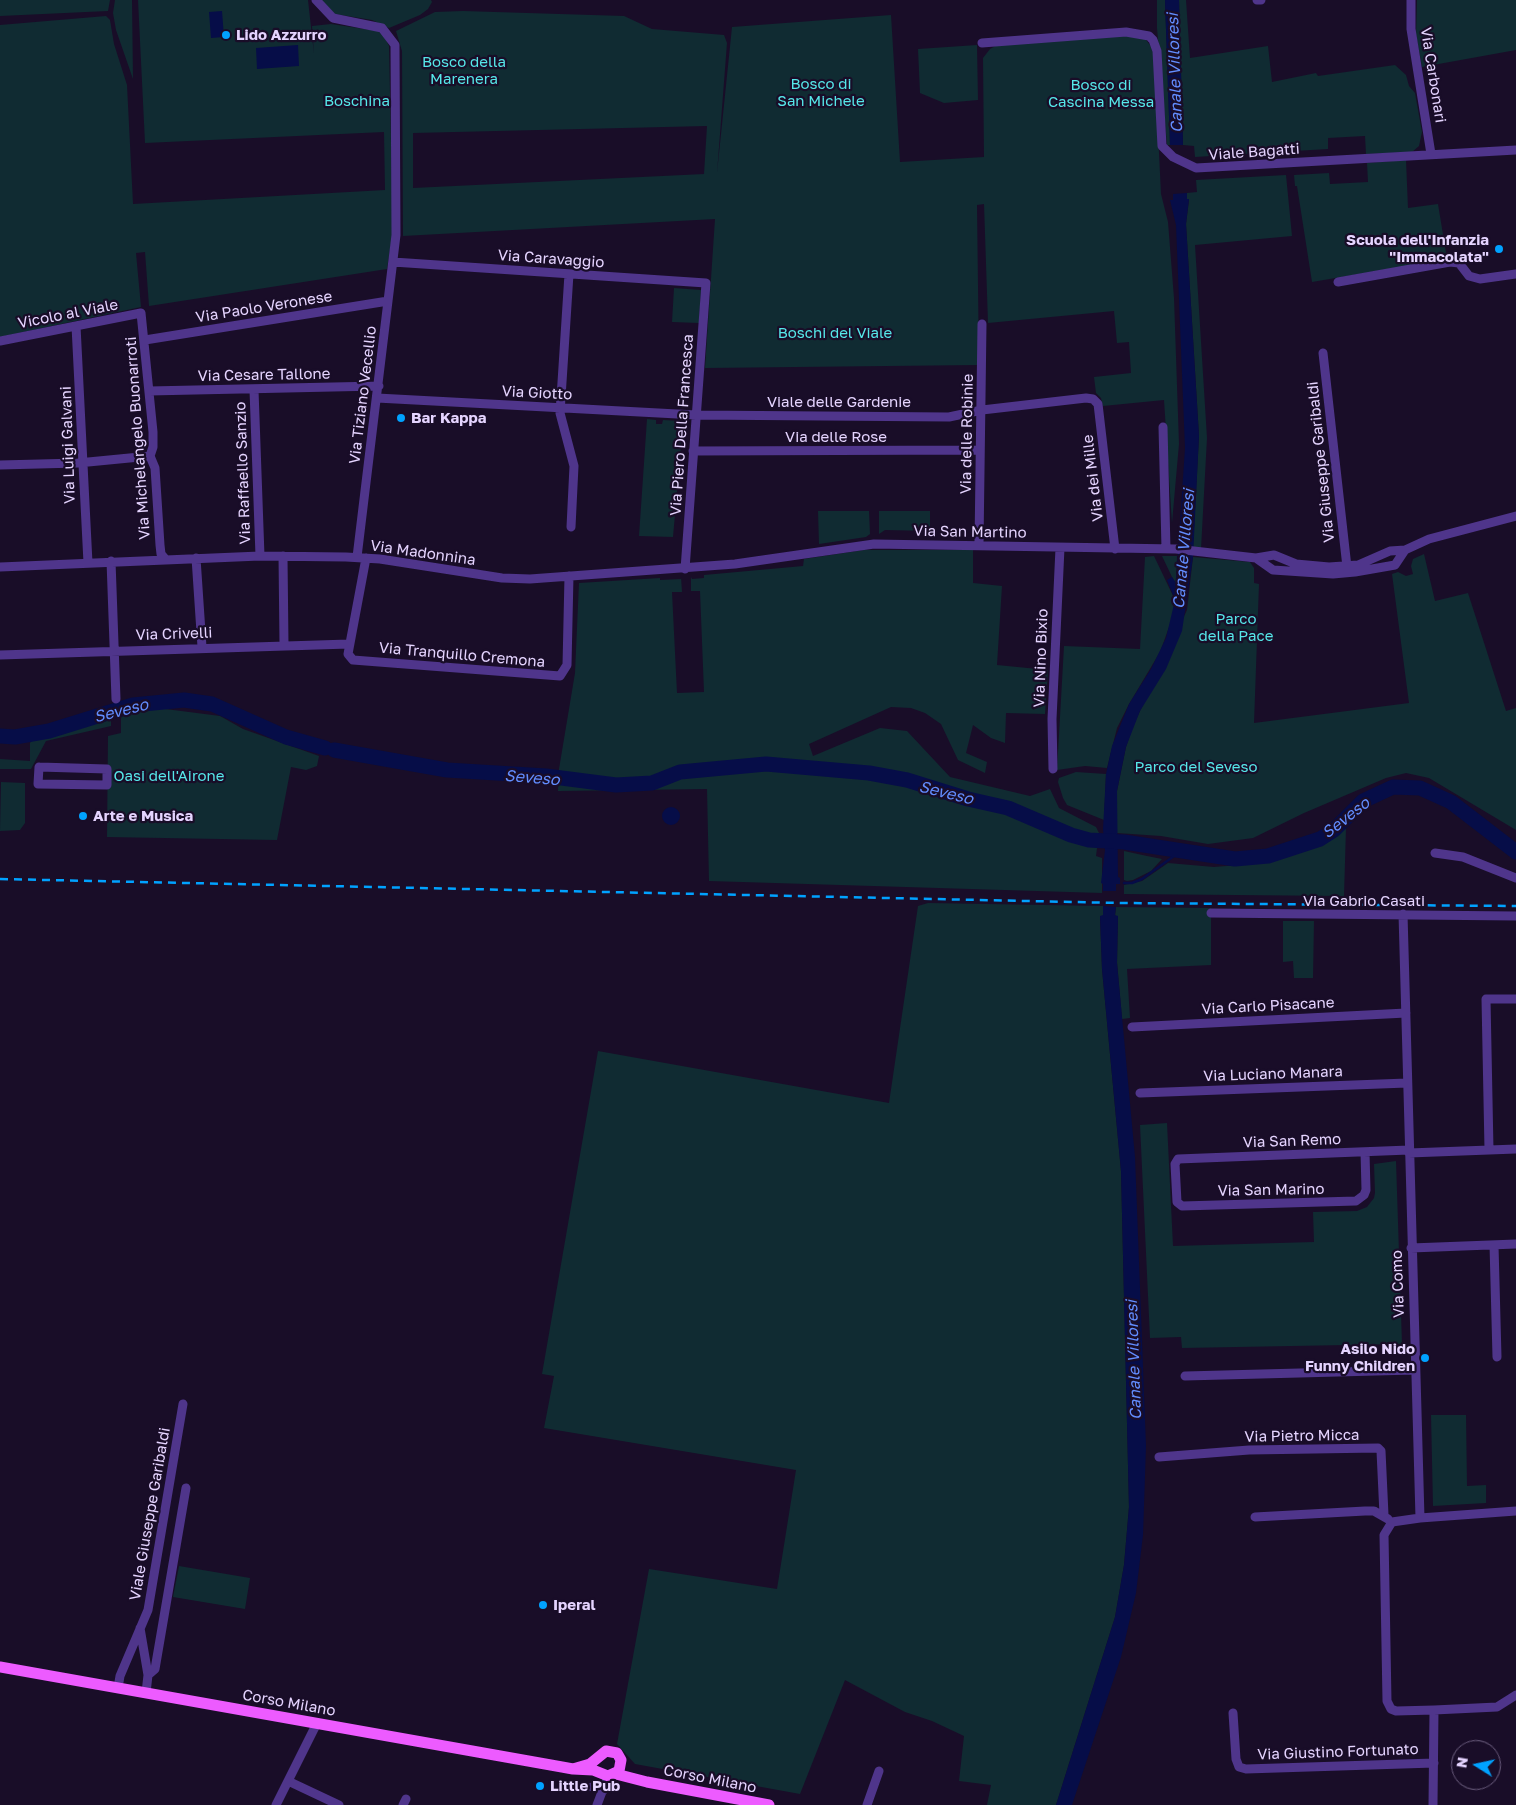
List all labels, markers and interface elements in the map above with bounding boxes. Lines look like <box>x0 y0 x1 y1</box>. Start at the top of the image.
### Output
water label: Canale Villoresi <box>1163 13 1187 133</box>
place label: Lido Azzurro <box>236 26 326 44</box>
street label: Via Carbonari <box>1417 26 1449 124</box>
marker: Lido Azzurro <box>220 29 232 41</box>
park label: Bosco della Marenera <box>422 53 506 88</box>
park label: Bosco di San Michele <box>777 75 865 110</box>
park label: Bosco di Cascina Messa <box>1048 76 1154 111</box>
park label: Boschina <box>324 92 390 110</box>
street label: Viale Bagatti <box>1208 140 1300 164</box>
place label: Scuola dell'Infanzia "Immacolata" <box>1346 231 1489 266</box>
marker: Scuola dell'Infanzia "Immacolata" <box>1493 243 1505 255</box>
street label: Via Caravaggio <box>497 246 605 272</box>
street label: Via Paolo Veronese <box>194 287 334 327</box>
street label: Vicolo al Viale <box>16 295 120 333</box>
park label: Boschi del Viale <box>778 324 892 342</box>
street label: Via Tiziano Vecellio <box>346 325 380 465</box>
street label: Via Piero Della Francesca <box>667 334 697 516</box>
street label: Via Michelangelo Buonarroti <box>122 336 154 540</box>
street label: Via Cesare Tallone <box>198 365 330 385</box>
street label: Via delle Robinie <box>957 374 977 494</box>
street label: Via Giuseppe Garibaldi <box>1304 380 1338 544</box>
street label: Via Giotto <box>501 382 573 404</box>
street label: Via Luigi Galvani <box>57 386 79 504</box>
street label: Viale delle Gardenie <box>767 393 911 411</box>
street label: Via Raffaello Sanzio <box>232 401 254 545</box>
place label: Bar Kappa <box>411 409 486 427</box>
marker: Bar Kappa <box>395 412 407 424</box>
street label: Via delle Rose <box>785 428 887 446</box>
street label: Via dei Mille <box>1079 434 1107 522</box>
water label: Canale Villoresi <box>1169 488 1199 610</box>
street label: Via San Martino <box>913 522 1027 542</box>
street label: Via Madonnina <box>369 537 477 569</box>
street label: Via Nino Bixio <box>1030 608 1052 708</box>
park label: Parco della Pace <box>1199 610 1273 645</box>
street label: Via Crivelli <box>135 624 213 644</box>
street label: Via Tranquillo Cremona <box>378 639 546 671</box>
water label: Seveso <box>92 695 150 727</box>
park label: Parco del Seveso <box>1135 758 1257 776</box>
water label: Seveso <box>504 766 560 790</box>
park label: Oasi dell'Airone <box>113 767 225 785</box>
water label: Seveso <box>917 777 975 809</box>
water label: Seveso <box>1318 793 1374 843</box>
place label: Arte e Musica <box>93 807 193 825</box>
marker: Arte e Musica <box>77 810 89 822</box>
street label: Via Gabrio Casati <box>1303 892 1425 910</box>
street label: Via Carlo Pisacane <box>1201 994 1335 1018</box>
street label: Via Luciano Manara <box>1203 1063 1343 1085</box>
street label: Via San Remo <box>1243 1130 1341 1152</box>
street label: Via San Marino <box>1217 1180 1325 1200</box>
street label: Via Como <box>1388 1250 1408 1318</box>
water label: Canale Villoresi <box>1122 1300 1146 1420</box>
place label: Asilo Nido Funny Children <box>1305 1340 1415 1375</box>
marker: Asilo Nido Funny Children <box>1419 1352 1431 1364</box>
street label: Viale Giuseppe Garibaldi <box>126 1426 174 1602</box>
street label: Via Pietro Micca <box>1244 1426 1360 1446</box>
place label: Iperal <box>553 1596 596 1614</box>
marker: Iperal <box>537 1599 549 1611</box>
street label: Corso Milano <box>241 1686 337 1720</box>
street label: Via Giustino Fortunato <box>1257 1740 1419 1764</box>
north arrow <box>1451 1740 1501 1790</box>
text: N <box>1452 1756 1471 1769</box>
street label: Corso Milano <box>662 1761 758 1797</box>
place label: Little Pub <box>550 1777 620 1795</box>
marker: Little Pub <box>534 1780 546 1792</box>

